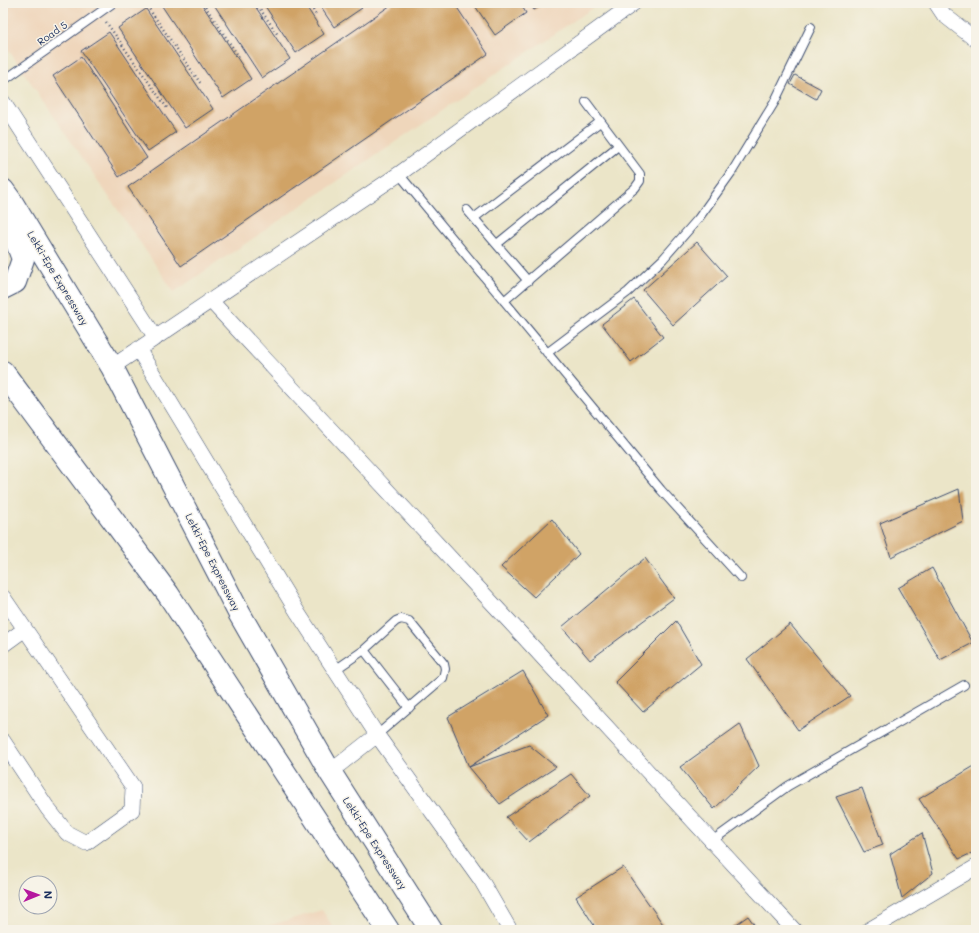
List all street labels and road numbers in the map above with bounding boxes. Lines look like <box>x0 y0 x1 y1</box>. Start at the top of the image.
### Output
street label: Road 5 <box>34 17 70 48</box>
street label: Lekki-Epe Expressway <box>24 228 92 328</box>
street label: Lekki-Epe Expressway <box>182 511 244 613</box>
street label: Lekki-Epe Expressway <box>340 794 410 892</box>

